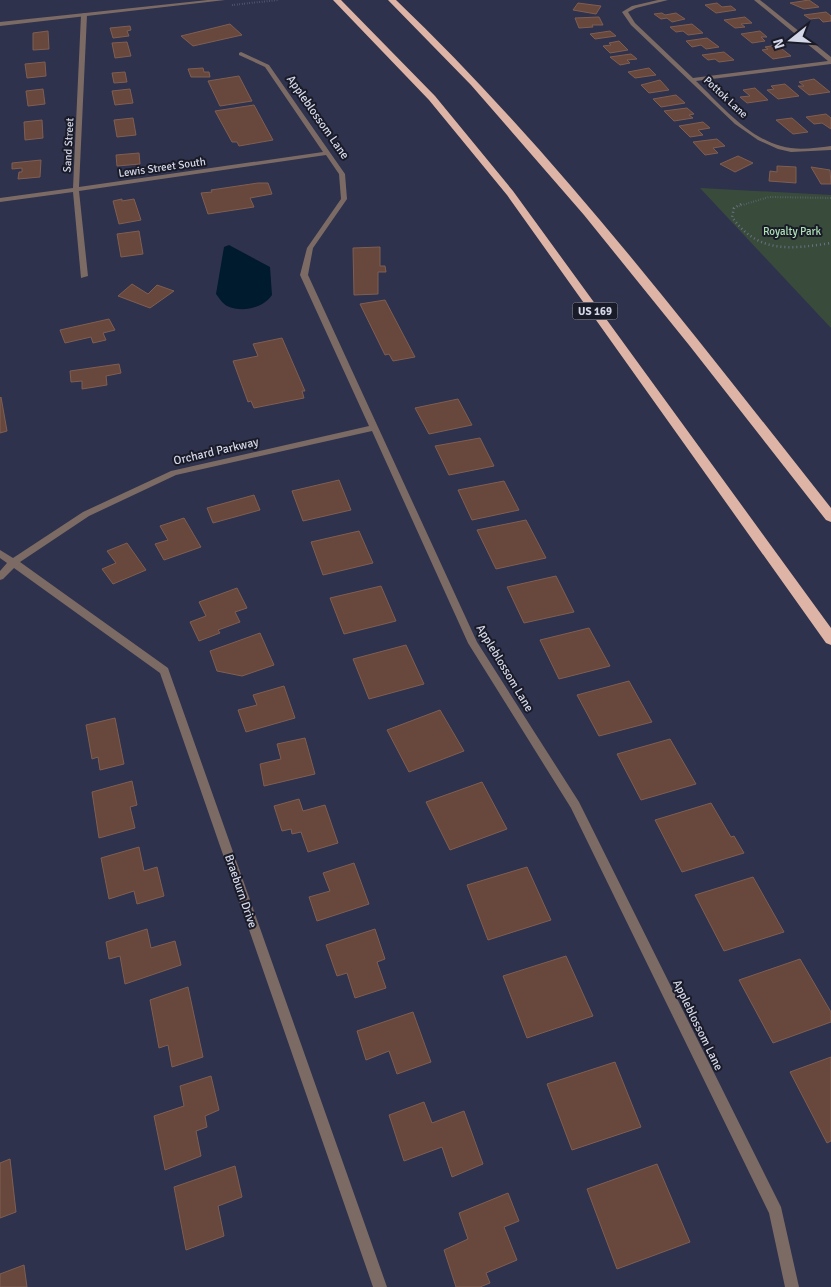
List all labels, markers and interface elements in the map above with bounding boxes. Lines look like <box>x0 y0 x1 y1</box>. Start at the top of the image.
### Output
north arrow <box>766 15 816 65</box>
text: N <box>769 37 789 51</box>
street label: Appleblossom Lane <box>283 72 352 162</box>
street label: Pottok Lane <box>701 74 750 121</box>
street label: Sand Street <box>61 117 76 173</box>
street label: Lewis Street South <box>118 155 207 180</box>
park label: Royalty Park <box>763 225 822 238</box>
road number: US 169 <box>572 302 618 320</box>
street label: Orchard Parkway <box>172 434 260 469</box>
street label: Appleblossom Lane <box>473 622 537 715</box>
street label: Braeburn Drive <box>221 852 260 930</box>
street label: Appleblossom Lane <box>669 977 726 1073</box>

